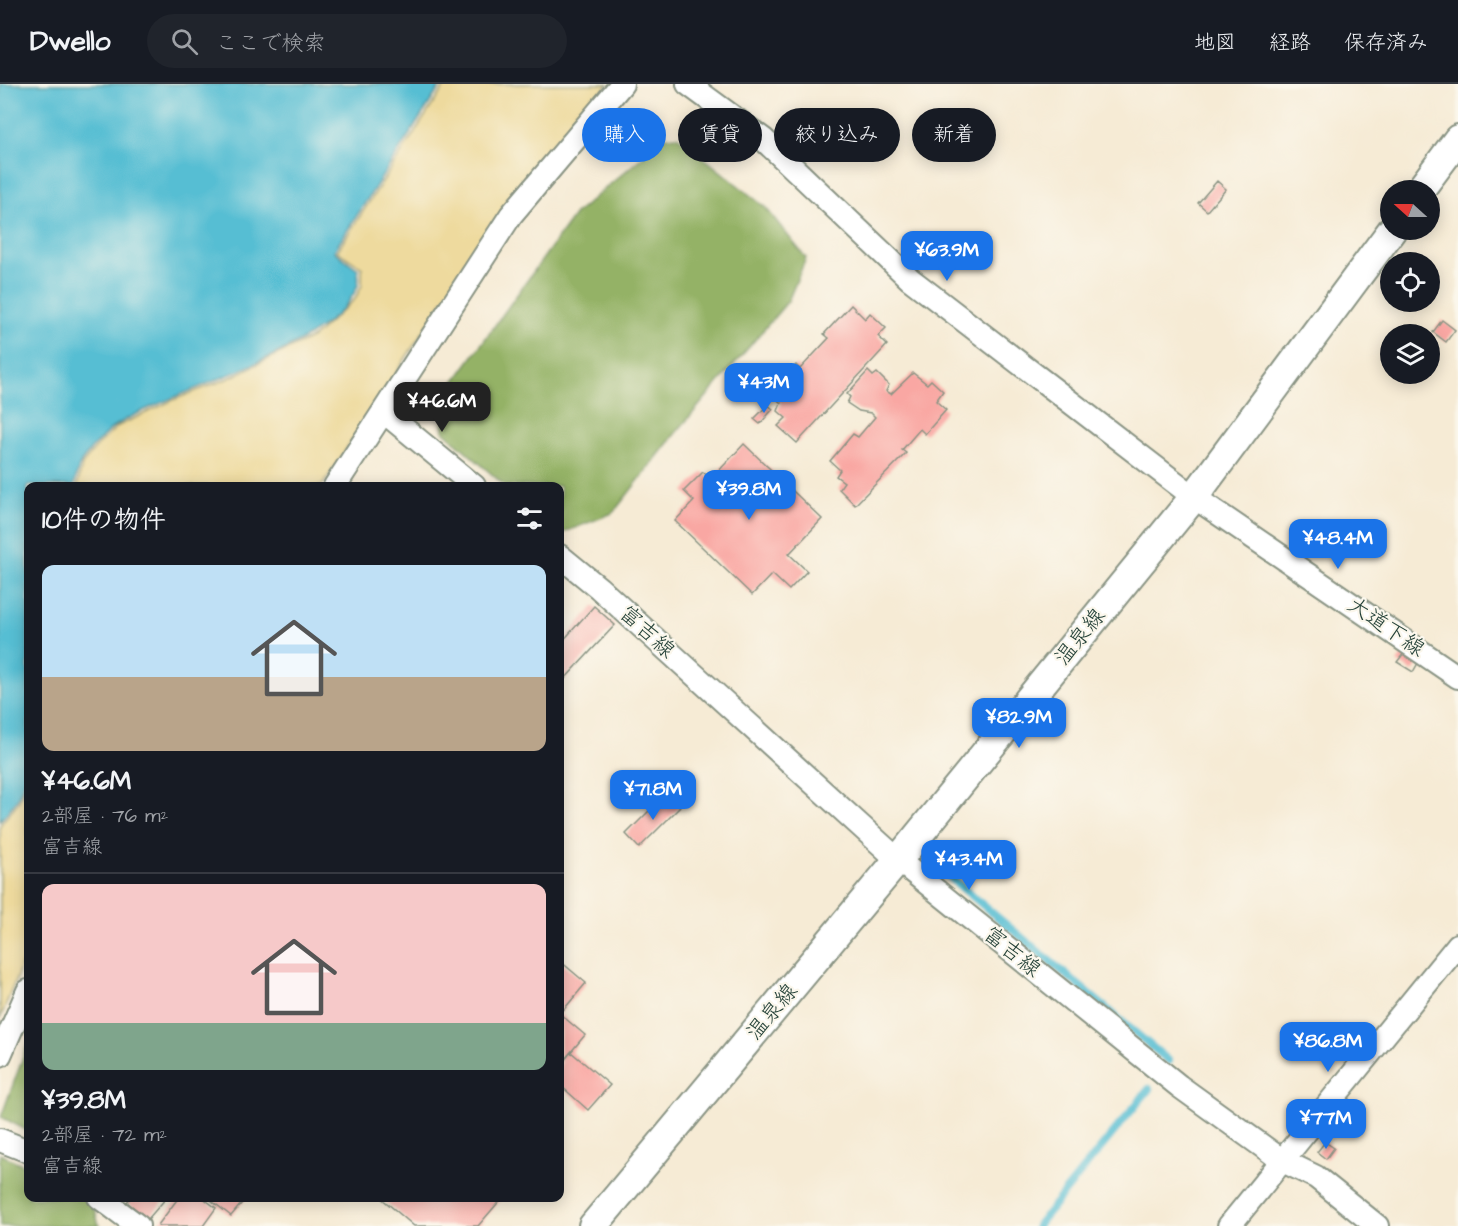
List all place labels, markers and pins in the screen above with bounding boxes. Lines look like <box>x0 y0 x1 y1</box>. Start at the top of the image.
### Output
pin: ¥63.9M <box>898 231 996 282</box>
pin: ¥43M <box>728 363 800 414</box>
pin: ¥46.6M <box>393 382 491 433</box>
pin: ¥39.8M <box>700 470 798 521</box>
pin: ¥48.4M <box>1289 519 1387 570</box>
pin: ¥82.9M <box>970 698 1068 749</box>
pin: ¥71.8M <box>604 770 702 821</box>
pin: ¥43.4M <box>920 840 1018 891</box>
pin: ¥86.8M <box>1279 1022 1377 1073</box>
pin: ¥77M <box>1290 1099 1362 1150</box>

